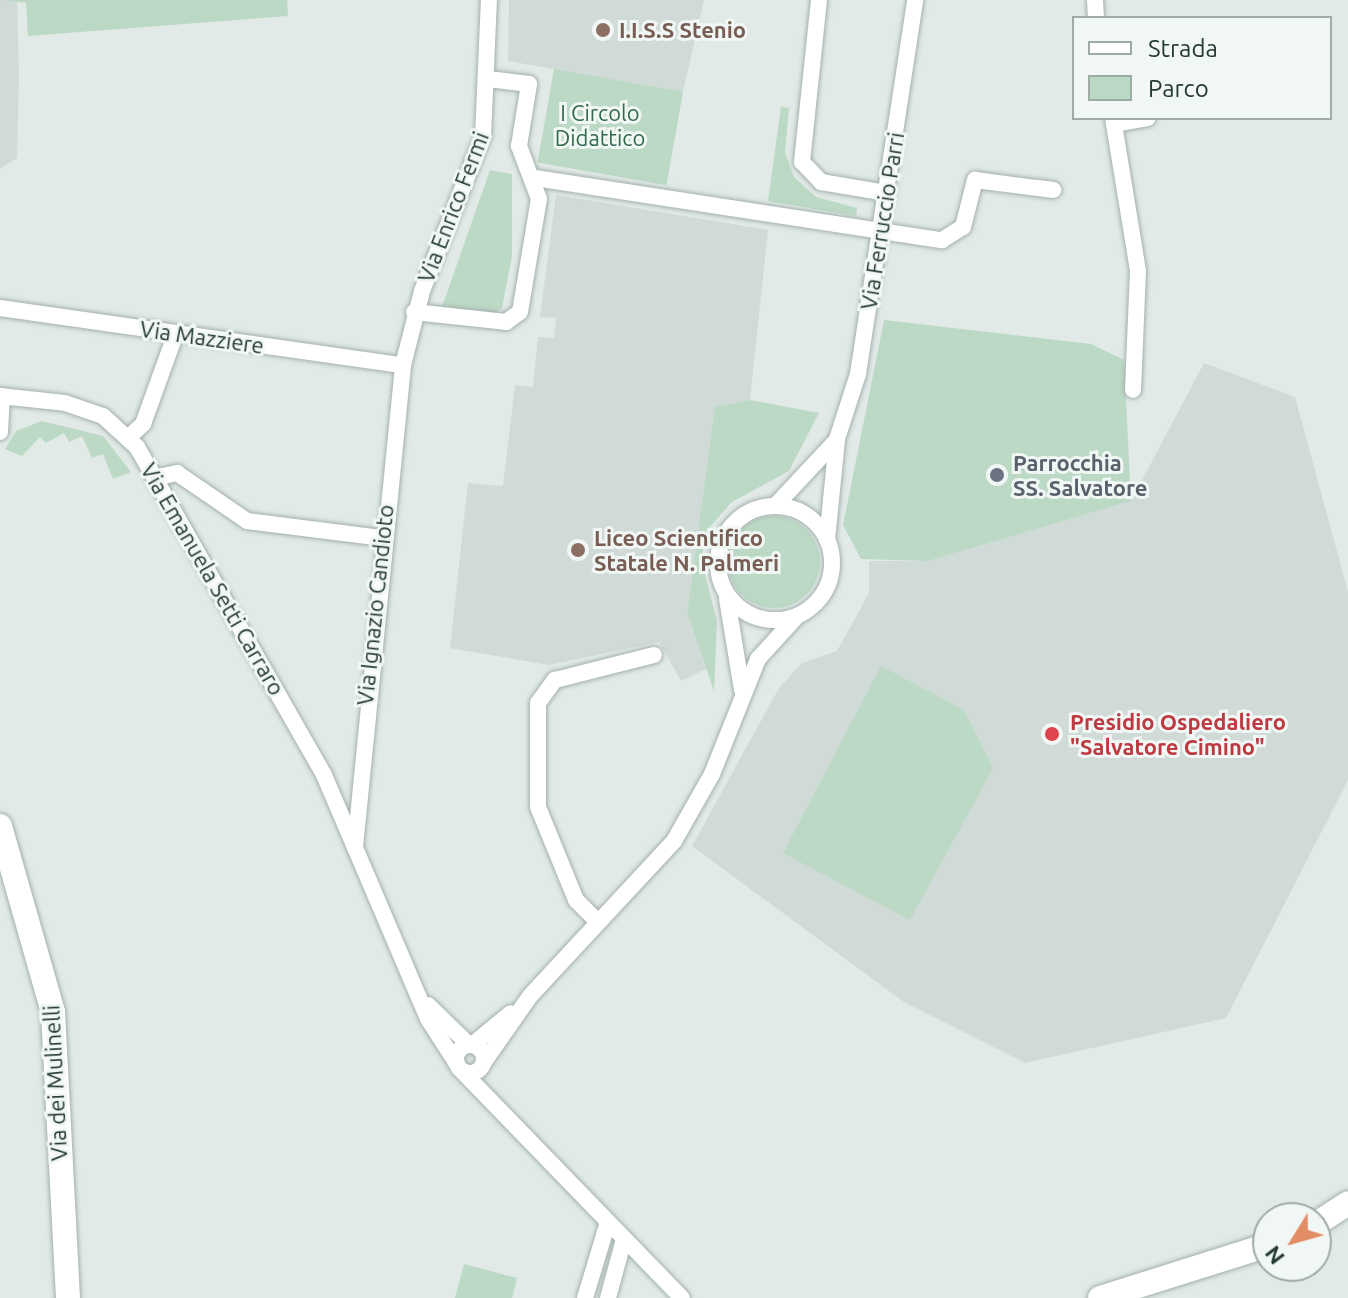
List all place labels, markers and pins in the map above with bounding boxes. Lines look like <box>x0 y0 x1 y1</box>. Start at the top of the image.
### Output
place label: I.I.S.S Stenio <box>619 17 746 43</box>
marker: I.I.S.S Stenio <box>594 21 612 39</box>
place label: Parrocchia SS. Salvatore <box>1013 449 1147 500</box>
marker: Parrocchia SS. Salvatore <box>988 466 1006 484</box>
place label: Liceo Scientifico Statale N. Palmeri <box>594 524 779 576</box>
marker: Liceo Scientifico Statale N. Palmeri <box>569 541 587 559</box>
place label: Presidio Ospedaliero "Salvatore Cimino" <box>1070 708 1286 760</box>
marker: Presidio Ospedaliero "Salvatore Cimino" <box>1041 723 1063 745</box>

